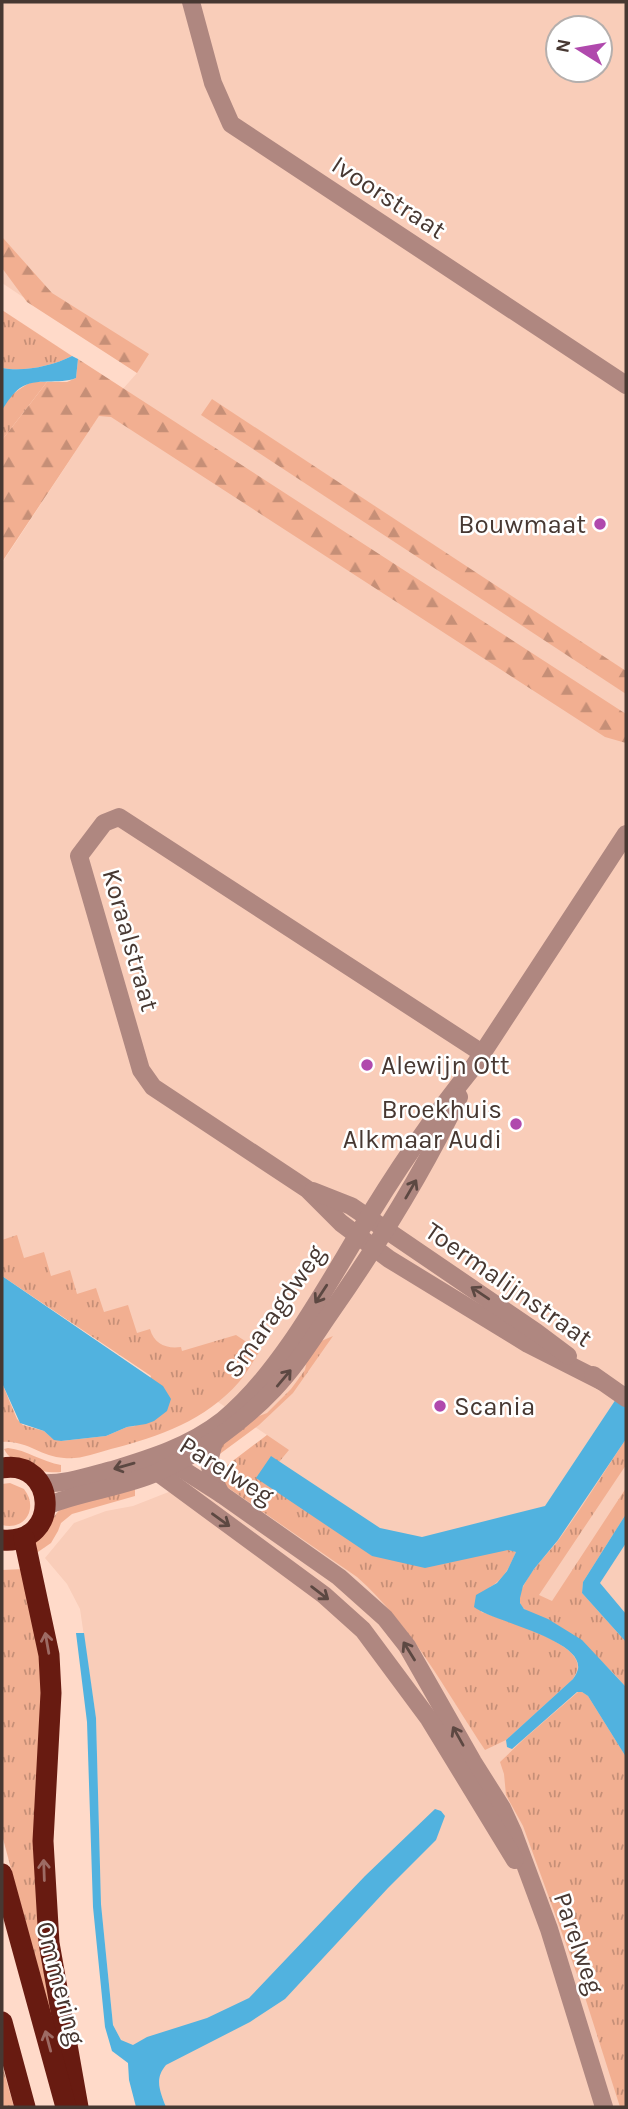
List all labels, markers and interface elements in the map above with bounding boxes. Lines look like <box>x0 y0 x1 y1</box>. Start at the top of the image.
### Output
north arrow <box>544 14 614 84</box>
text: N <box>551 37 575 55</box>
street label: Ivoorstraat <box>326 149 452 246</box>
place label: Bouwmaat <box>458 509 586 540</box>
marker: Bouwmaat <box>592 516 608 532</box>
street label: Koraalstraat <box>95 865 166 1015</box>
place label: Alewijn Ott <box>381 1050 510 1081</box>
marker: Alewijn Ott <box>359 1057 375 1073</box>
place label: Broekhuis Alkmaar Audi <box>343 1094 502 1155</box>
marker: Broekhuis Alkmaar Audi <box>508 1116 524 1132</box>
one-way arrow <box>404 1180 418 1200</box>
street label: Toermalijnstraat <box>419 1215 598 1354</box>
street label: Smaragdweg <box>217 1239 332 1384</box>
one-way arrow <box>314 1284 329 1303</box>
one-way arrow <box>471 1286 490 1301</box>
one-way arrow <box>276 1369 291 1387</box>
place label: Scania <box>454 1391 535 1422</box>
marker: Scania <box>432 1398 448 1414</box>
street label: Parelweg <box>174 1429 280 1512</box>
one-way arrow <box>113 1460 136 1473</box>
one-way arrow <box>211 1513 230 1528</box>
one-way arrow <box>310 1585 329 1600</box>
one-way arrow <box>40 1632 53 1655</box>
one-way arrow <box>401 1642 415 1662</box>
one-way arrow <box>451 1726 464 1747</box>
one-way arrow <box>37 1859 51 1882</box>
street label: Parelweg <box>547 1888 610 1998</box>
street label: Ommering <box>29 1918 92 2048</box>
one-way arrow <box>40 2031 53 2053</box>

